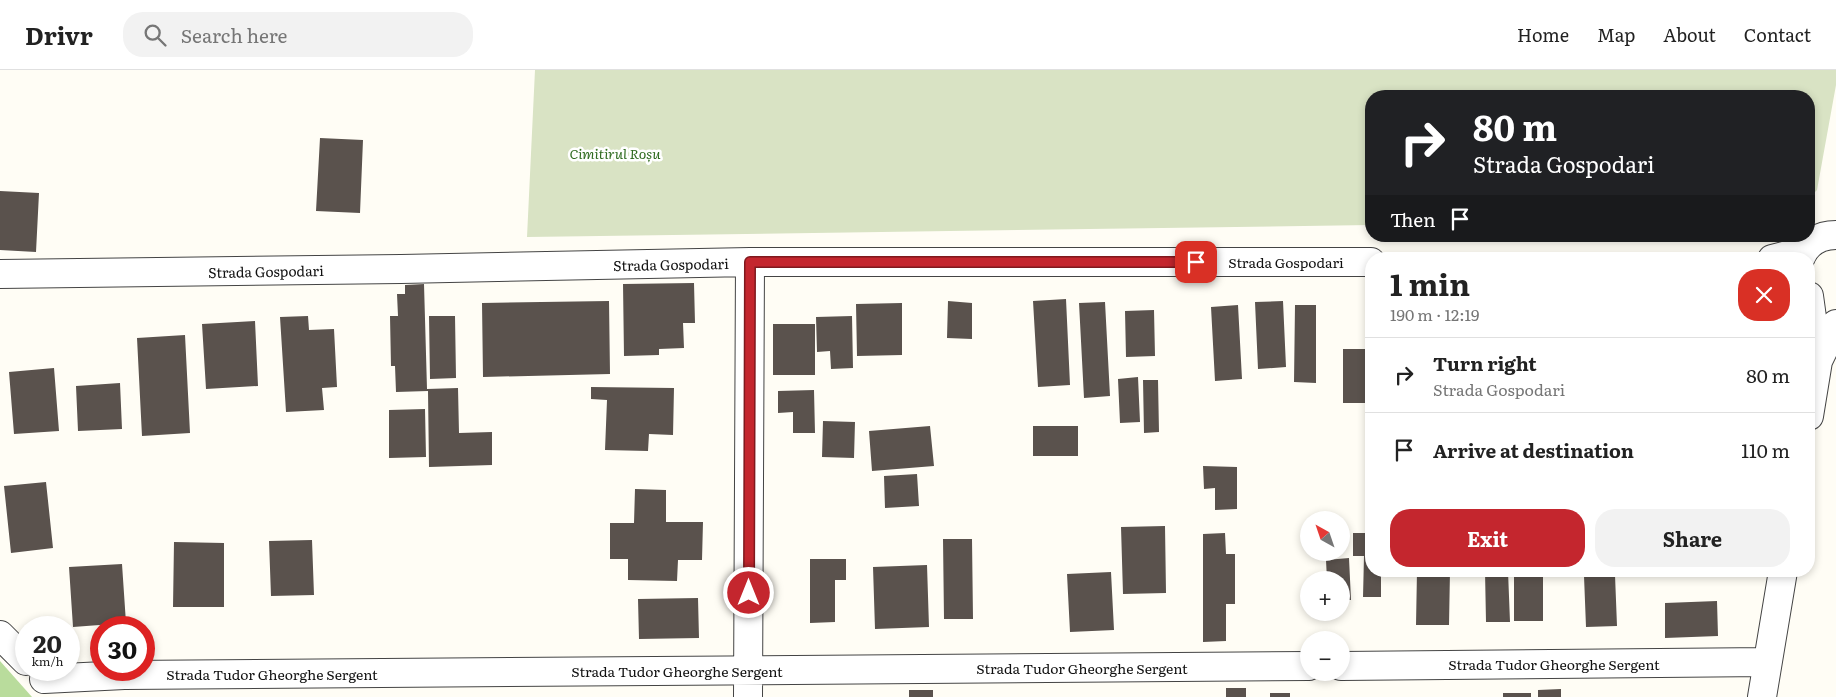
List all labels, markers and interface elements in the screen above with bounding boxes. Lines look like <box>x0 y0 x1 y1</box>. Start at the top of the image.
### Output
search box <box>123 12 473 57</box>
text: Drivr <box>25 17 93 52</box>
icon: search <box>141 21 169 49</box>
text: Search here <box>181 21 287 49</box>
text: Home <box>1517 21 1569 48</box>
text: Map <box>1597 21 1635 48</box>
text: About <box>1663 21 1716 48</box>
text: Contact <box>1744 21 1811 48</box>
text: 80 m <box>1473 100 1557 152</box>
icon: right <box>1390 110 1455 175</box>
park label: Cimitirul Roșu <box>570 143 661 163</box>
text: Strada Gospodari <box>1473 147 1655 180</box>
text: Then <box>1390 205 1436 233</box>
icon: arrive <box>1446 205 1474 233</box>
pin <box>1175 241 1217 283</box>
icon: arrive <box>1182 248 1210 276</box>
street label: Strada Gospodari <box>1228 252 1344 272</box>
street label: Strada Gospodari <box>613 253 729 275</box>
street label: Strada Gospodari <box>208 260 324 282</box>
text: 1 min <box>1390 261 1470 305</box>
button: close <box>1738 269 1790 321</box>
text: 190 m · 12:19 <box>1390 302 1479 326</box>
text: Turn right <box>1433 349 1537 377</box>
icon: right <box>1390 361 1418 389</box>
text: 80 m <box>1746 361 1790 389</box>
text: Strada Gospodari <box>1433 377 1565 401</box>
icon: arrive <box>1390 436 1418 464</box>
text: Arrive at destination <box>1433 436 1634 464</box>
text: 110 m <box>1741 436 1790 464</box>
button: Exit <box>1390 509 1585 567</box>
button: Share <box>1595 509 1790 567</box>
north arrow <box>1300 511 1350 561</box>
map controls <box>1300 511 1350 681</box>
position arrow <box>722 566 774 618</box>
button: + <box>1300 571 1350 621</box>
speed limit sign: 30 <box>90 616 155 681</box>
text: 20 <box>33 624 62 661</box>
button: − <box>1300 631 1350 681</box>
text: km/h <box>32 652 63 670</box>
street label: Strada Tudor Gheorghe Sergent <box>1448 654 1660 674</box>
street label: Strada Tudor Gheorghe Sergent <box>976 658 1188 678</box>
street label: Strada Tudor Gheorghe Sergent <box>571 661 783 681</box>
street label: Strada Tudor Gheorghe Sergent <box>166 664 378 684</box>

